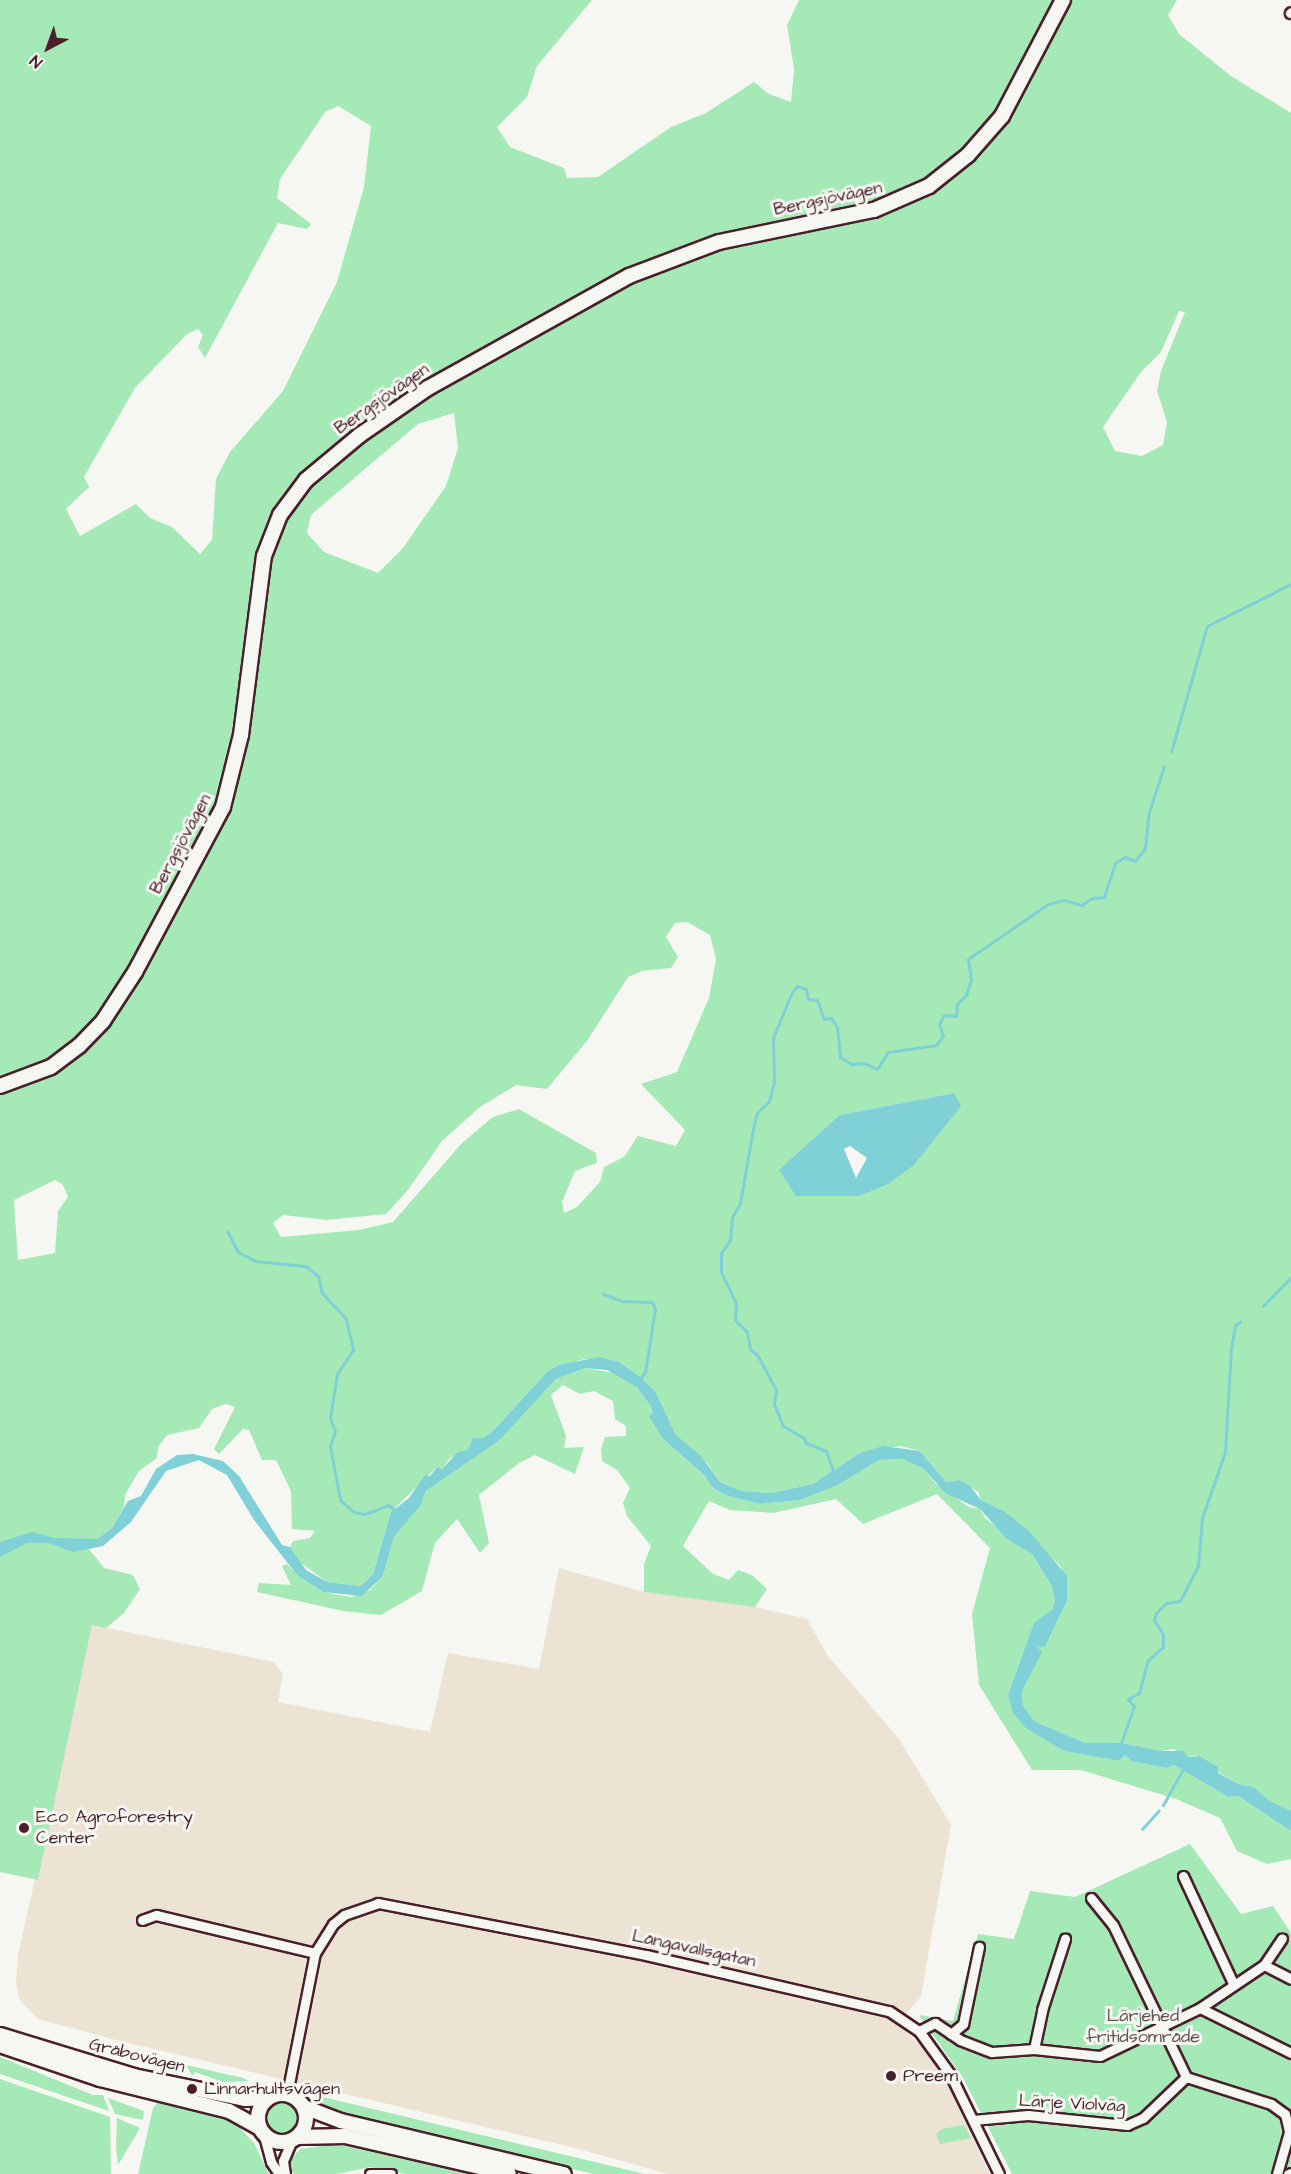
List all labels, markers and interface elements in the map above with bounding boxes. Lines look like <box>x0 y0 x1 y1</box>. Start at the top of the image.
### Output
north arrow <box>18 18 78 78</box>
text: N <box>25 50 47 73</box>
street label: Bergsjövägen <box>772 177 884 221</box>
street label: Bergsjövägen <box>330 358 434 440</box>
street label: Bergsjövägen <box>145 790 217 898</box>
place label: Eco Agroforestry Center <box>36 1807 193 1850</box>
marker: Eco Agroforestry Center <box>17 1821 31 1835</box>
street label: Långavallsgatan <box>630 1925 758 1973</box>
park label: Lärjehed fritidsområde <box>1086 2006 1200 2048</box>
street label: Gråbovägen <box>87 2034 187 2078</box>
place label: Preem <box>903 2065 958 2087</box>
marker: Preem <box>884 2069 898 2083</box>
place label: Linnarhultsvägen <box>204 2078 340 2100</box>
marker: Linnarhultsvägen <box>185 2082 199 2096</box>
street label: Lärje Violväg <box>1018 2090 1126 2118</box>

